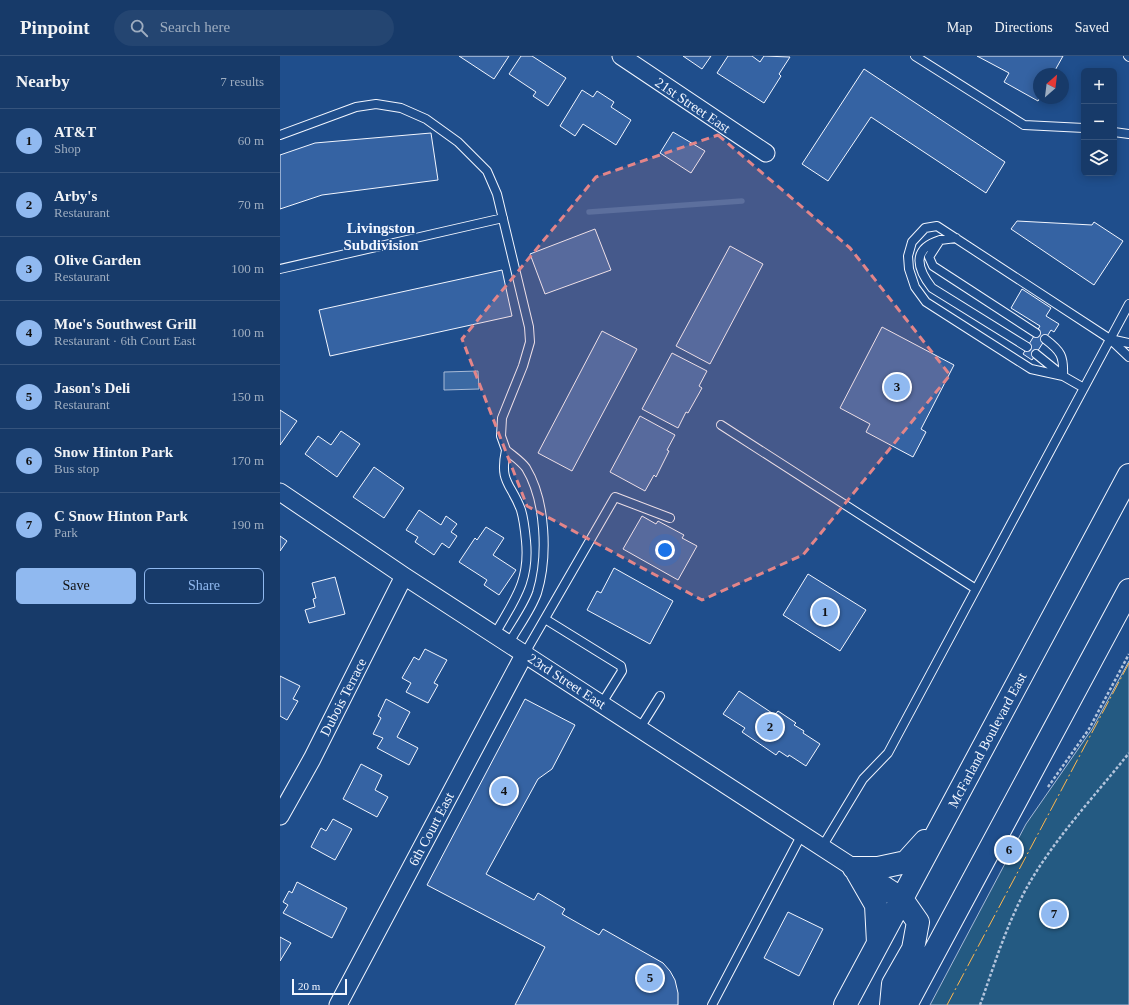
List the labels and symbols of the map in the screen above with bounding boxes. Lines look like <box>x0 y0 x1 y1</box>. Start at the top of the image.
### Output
north arrow <box>1033 68 1069 104</box>
street label: 21st Street East <box>652 75 733 136</box>
district label: Livingston Subdivision <box>343 220 419 253</box>
pin: 3 <box>884 372 910 402</box>
your location <box>655 540 675 560</box>
pin: 1 <box>812 597 838 627</box>
street label: 23rd Street East <box>525 651 608 712</box>
street label: Dubois Terrace <box>317 656 370 739</box>
street label: McFarland Boulevard East <box>945 670 1030 810</box>
pin: 2 <box>757 712 783 742</box>
pin: 4 <box>491 776 517 806</box>
street label: 6th Court East <box>406 790 457 868</box>
pin: 6 <box>996 835 1022 865</box>
pin: 7 <box>1041 899 1067 929</box>
pin: 5 <box>637 963 663 993</box>
scale bar <box>292 977 347 996</box>

